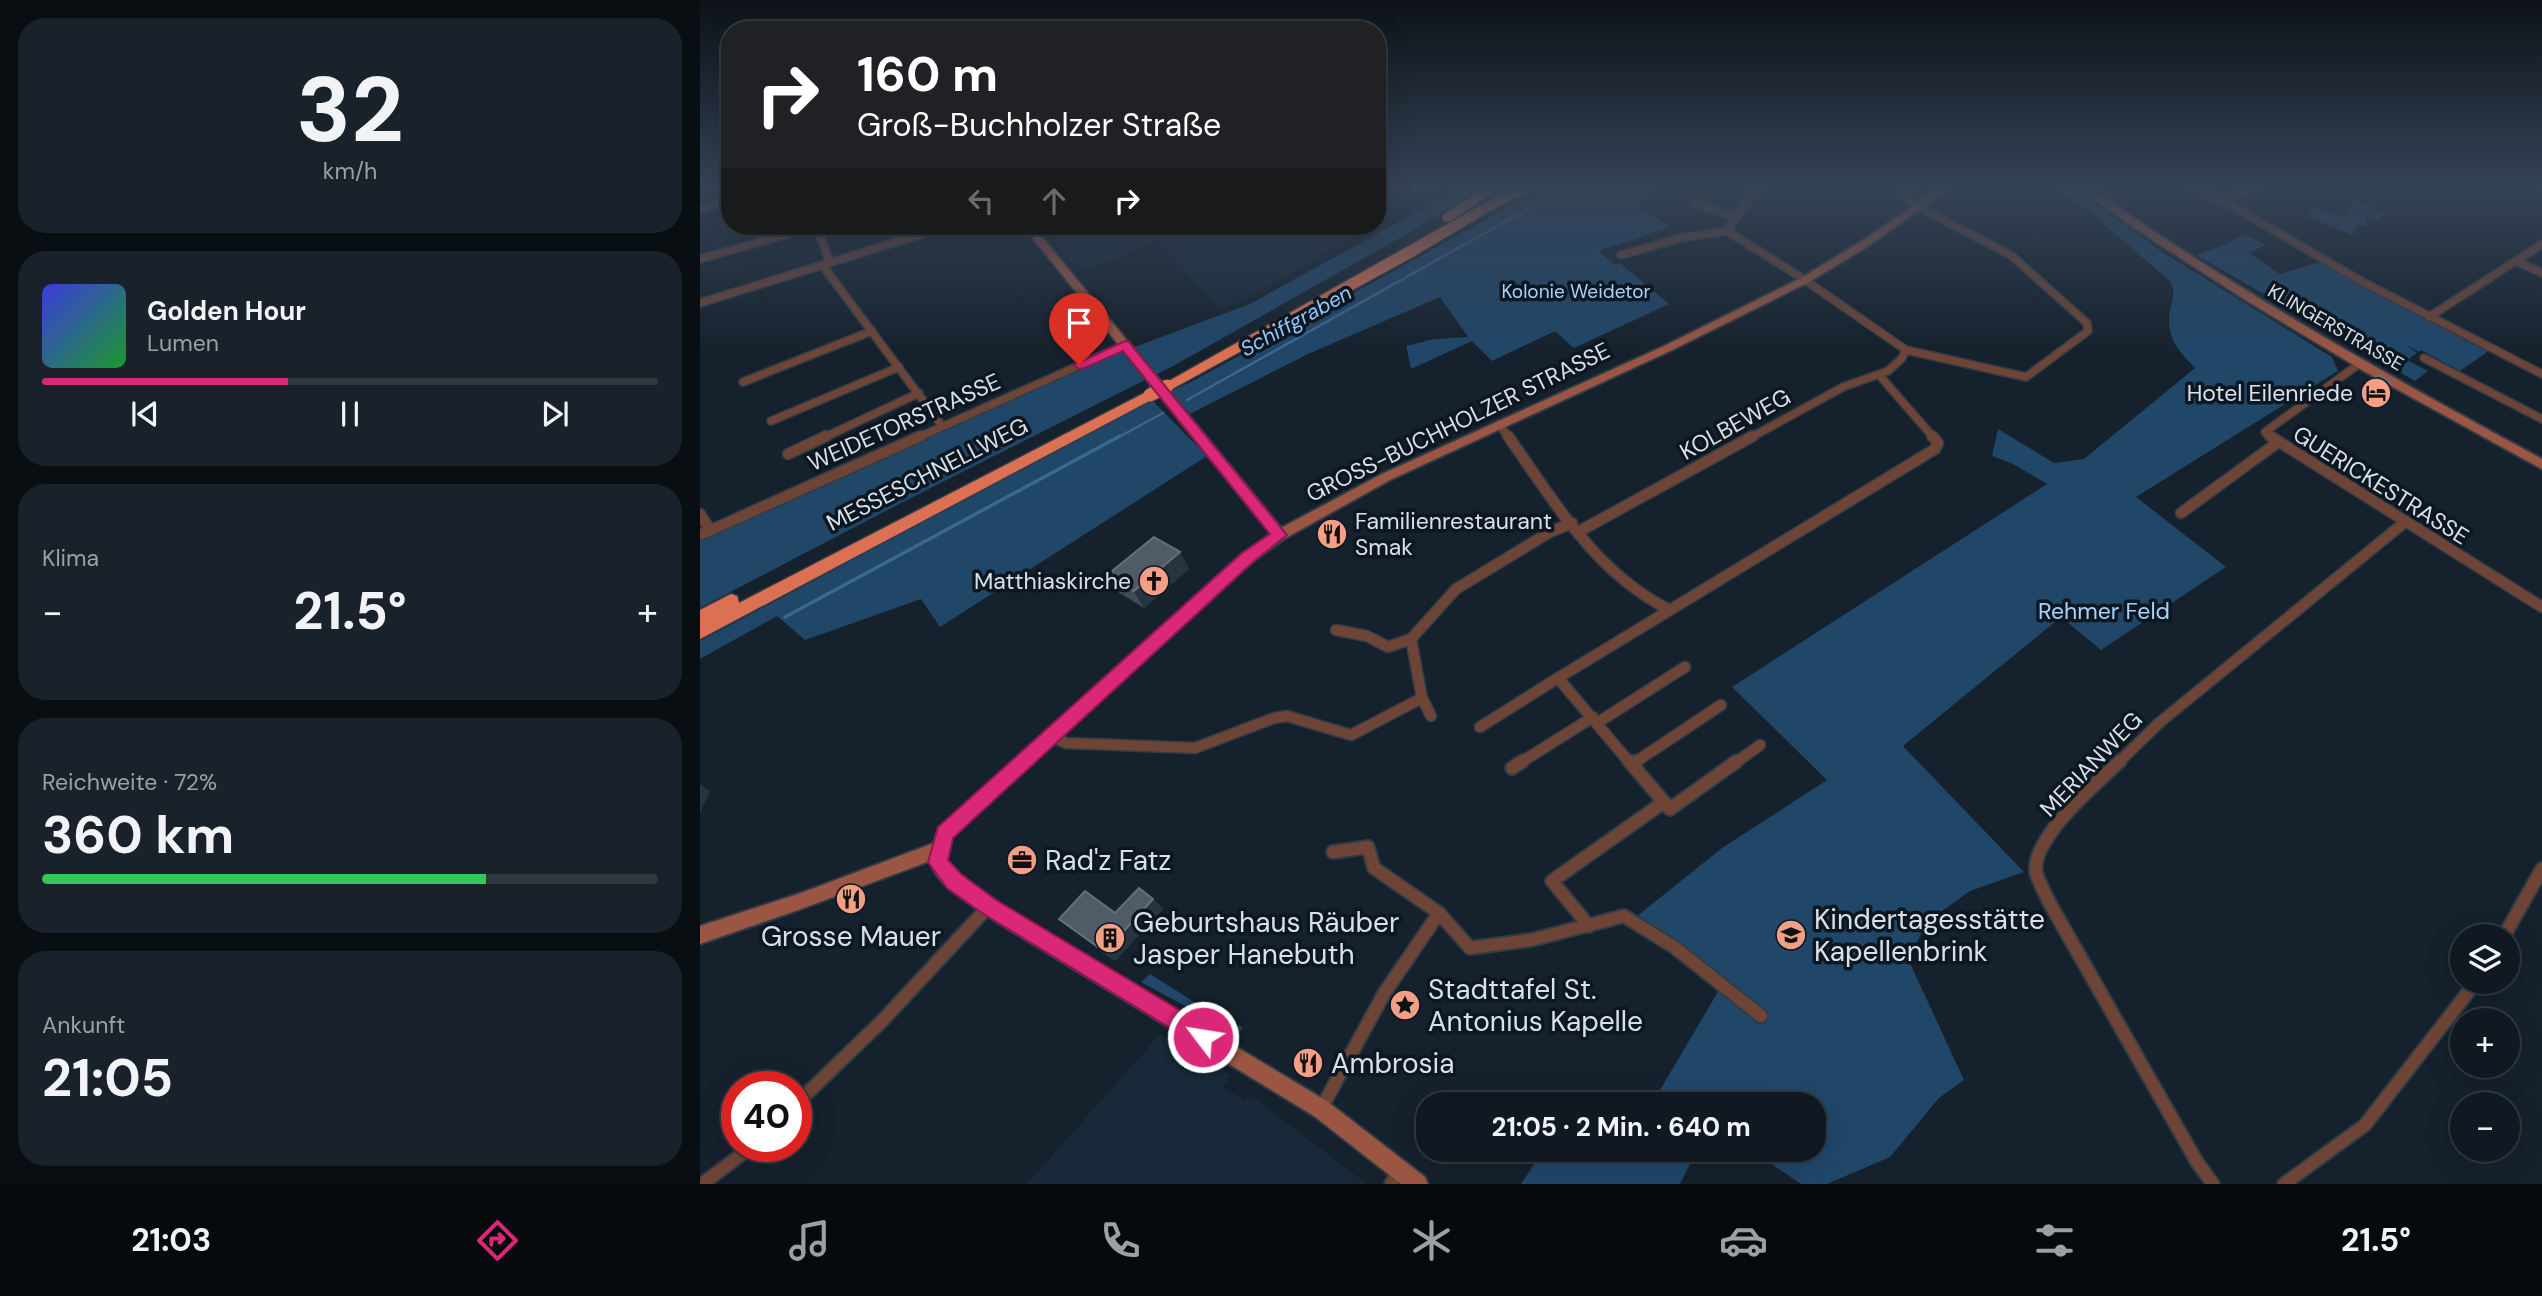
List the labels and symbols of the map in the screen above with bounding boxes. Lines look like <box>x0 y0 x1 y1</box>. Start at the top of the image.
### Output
street label: KLINGERSTRASSE <box>2263 278 2408 377</box>
water label: Schiffgraben <box>1235 279 1357 363</box>
park label: Kolonie Weidetor <box>1501 279 1651 304</box>
pin <box>1049 293 1109 365</box>
street label: GROSS-BUCHHOLZER STRASSE <box>1301 335 1615 509</box>
street label: WEIDETORSTRASSE <box>803 366 1005 478</box>
hotel icon: Hotel Eilenriede <box>2359 376 2393 410</box>
place label: Hotel Eilenriede <box>2187 378 2353 408</box>
street label: KOLBEWEG <box>1674 381 1796 467</box>
street label: MESSESCHNELLWEG <box>821 410 1033 538</box>
street label: GUERICKESTRASSE <box>2287 419 2475 551</box>
place label: Familienrestaurant Smak <box>1355 506 1552 562</box>
restaurant icon: Familienrestaurant Smak <box>1315 517 1349 551</box>
church icon: Matthiaskirche <box>1137 564 1171 598</box>
place label: Matthiaskirche <box>974 566 1131 596</box>
park label: Rehmer Feld <box>2038 596 2170 626</box>
street label: MERIANWEG <box>2033 705 2149 823</box>
place label: Rad'z Fatz <box>1045 842 1171 879</box>
office icon: Rad'z Fatz <box>1005 843 1039 877</box>
restaurant icon: Grosse Mauer <box>834 882 868 916</box>
place label: Kindertagesstätte Kapellenbrink <box>1814 901 2045 970</box>
place label: Geburtshaus Räuber Jasper Hanebuth <box>1133 904 1399 973</box>
place label: Grosse Mauer <box>761 918 941 955</box>
school or university icon: Kindertagesstätte Kapellenbrink <box>1774 918 1808 952</box>
building icon: Geburtshaus Räuber Jasper Hanebuth <box>1093 921 1127 955</box>
place label: Stadttafel St. Antonius Kapelle <box>1428 971 1643 1040</box>
place icon: Stadttafel St. Antonius Kapelle <box>1388 988 1422 1022</box>
position arrow <box>1166 1000 1240 1074</box>
place label: Ambrosia <box>1331 1045 1455 1082</box>
restaurant icon: Ambrosia <box>1291 1046 1325 1080</box>
speed limit sign: 40 <box>721 1071 812 1162</box>

